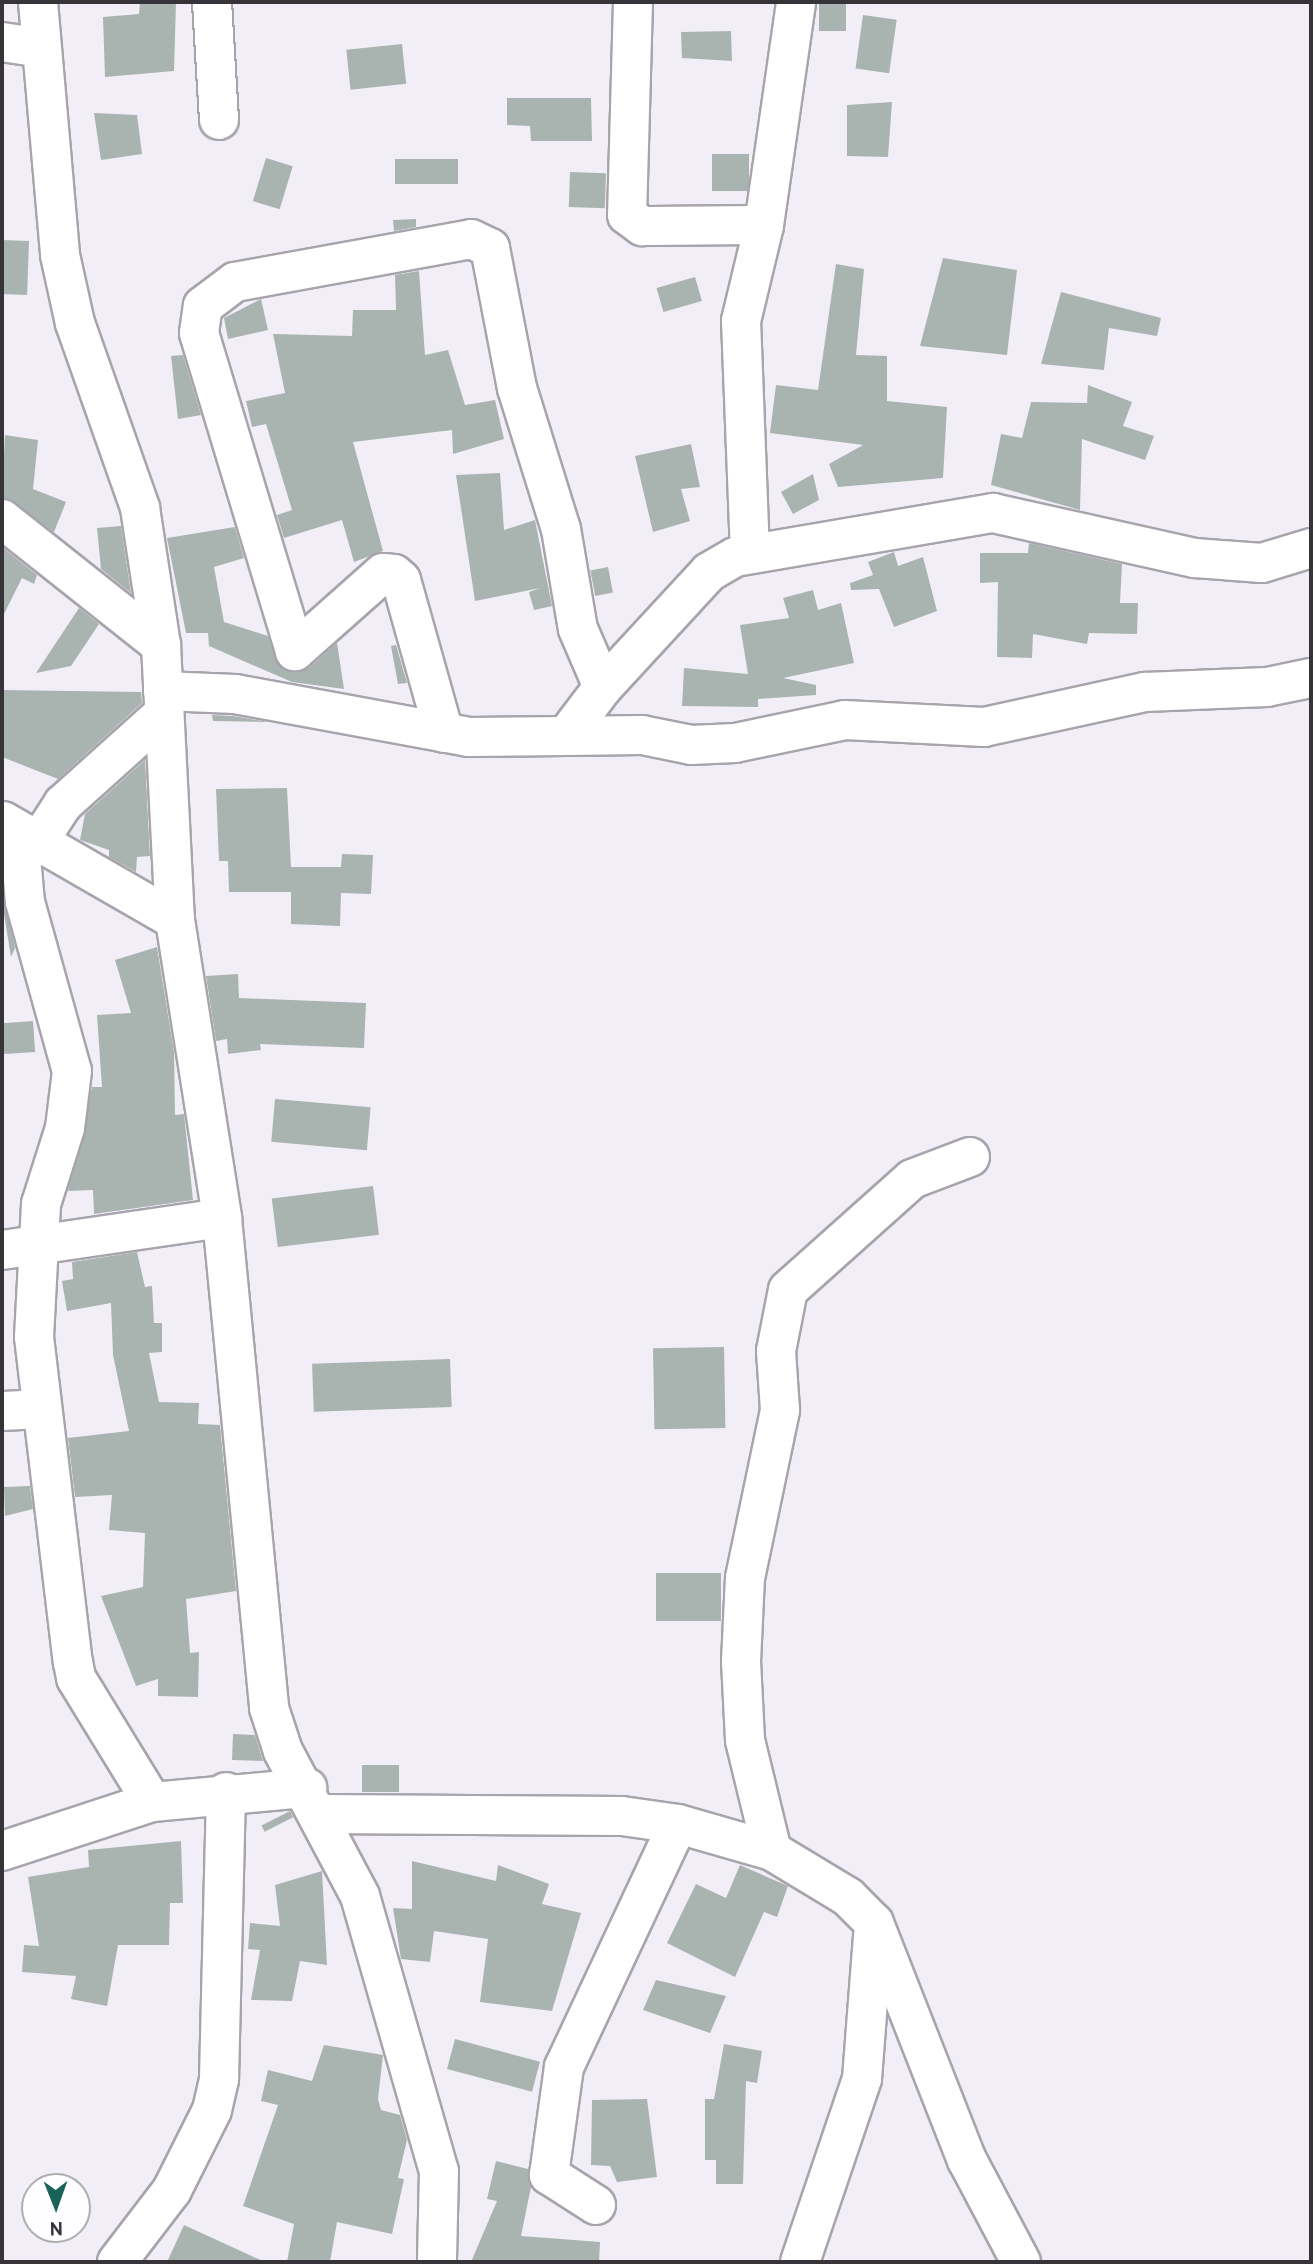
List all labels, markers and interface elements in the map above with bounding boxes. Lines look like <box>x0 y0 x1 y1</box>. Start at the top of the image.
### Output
north arrow <box>21 2173 91 2243</box>
text: N <box>49 2215 63 2239</box>

